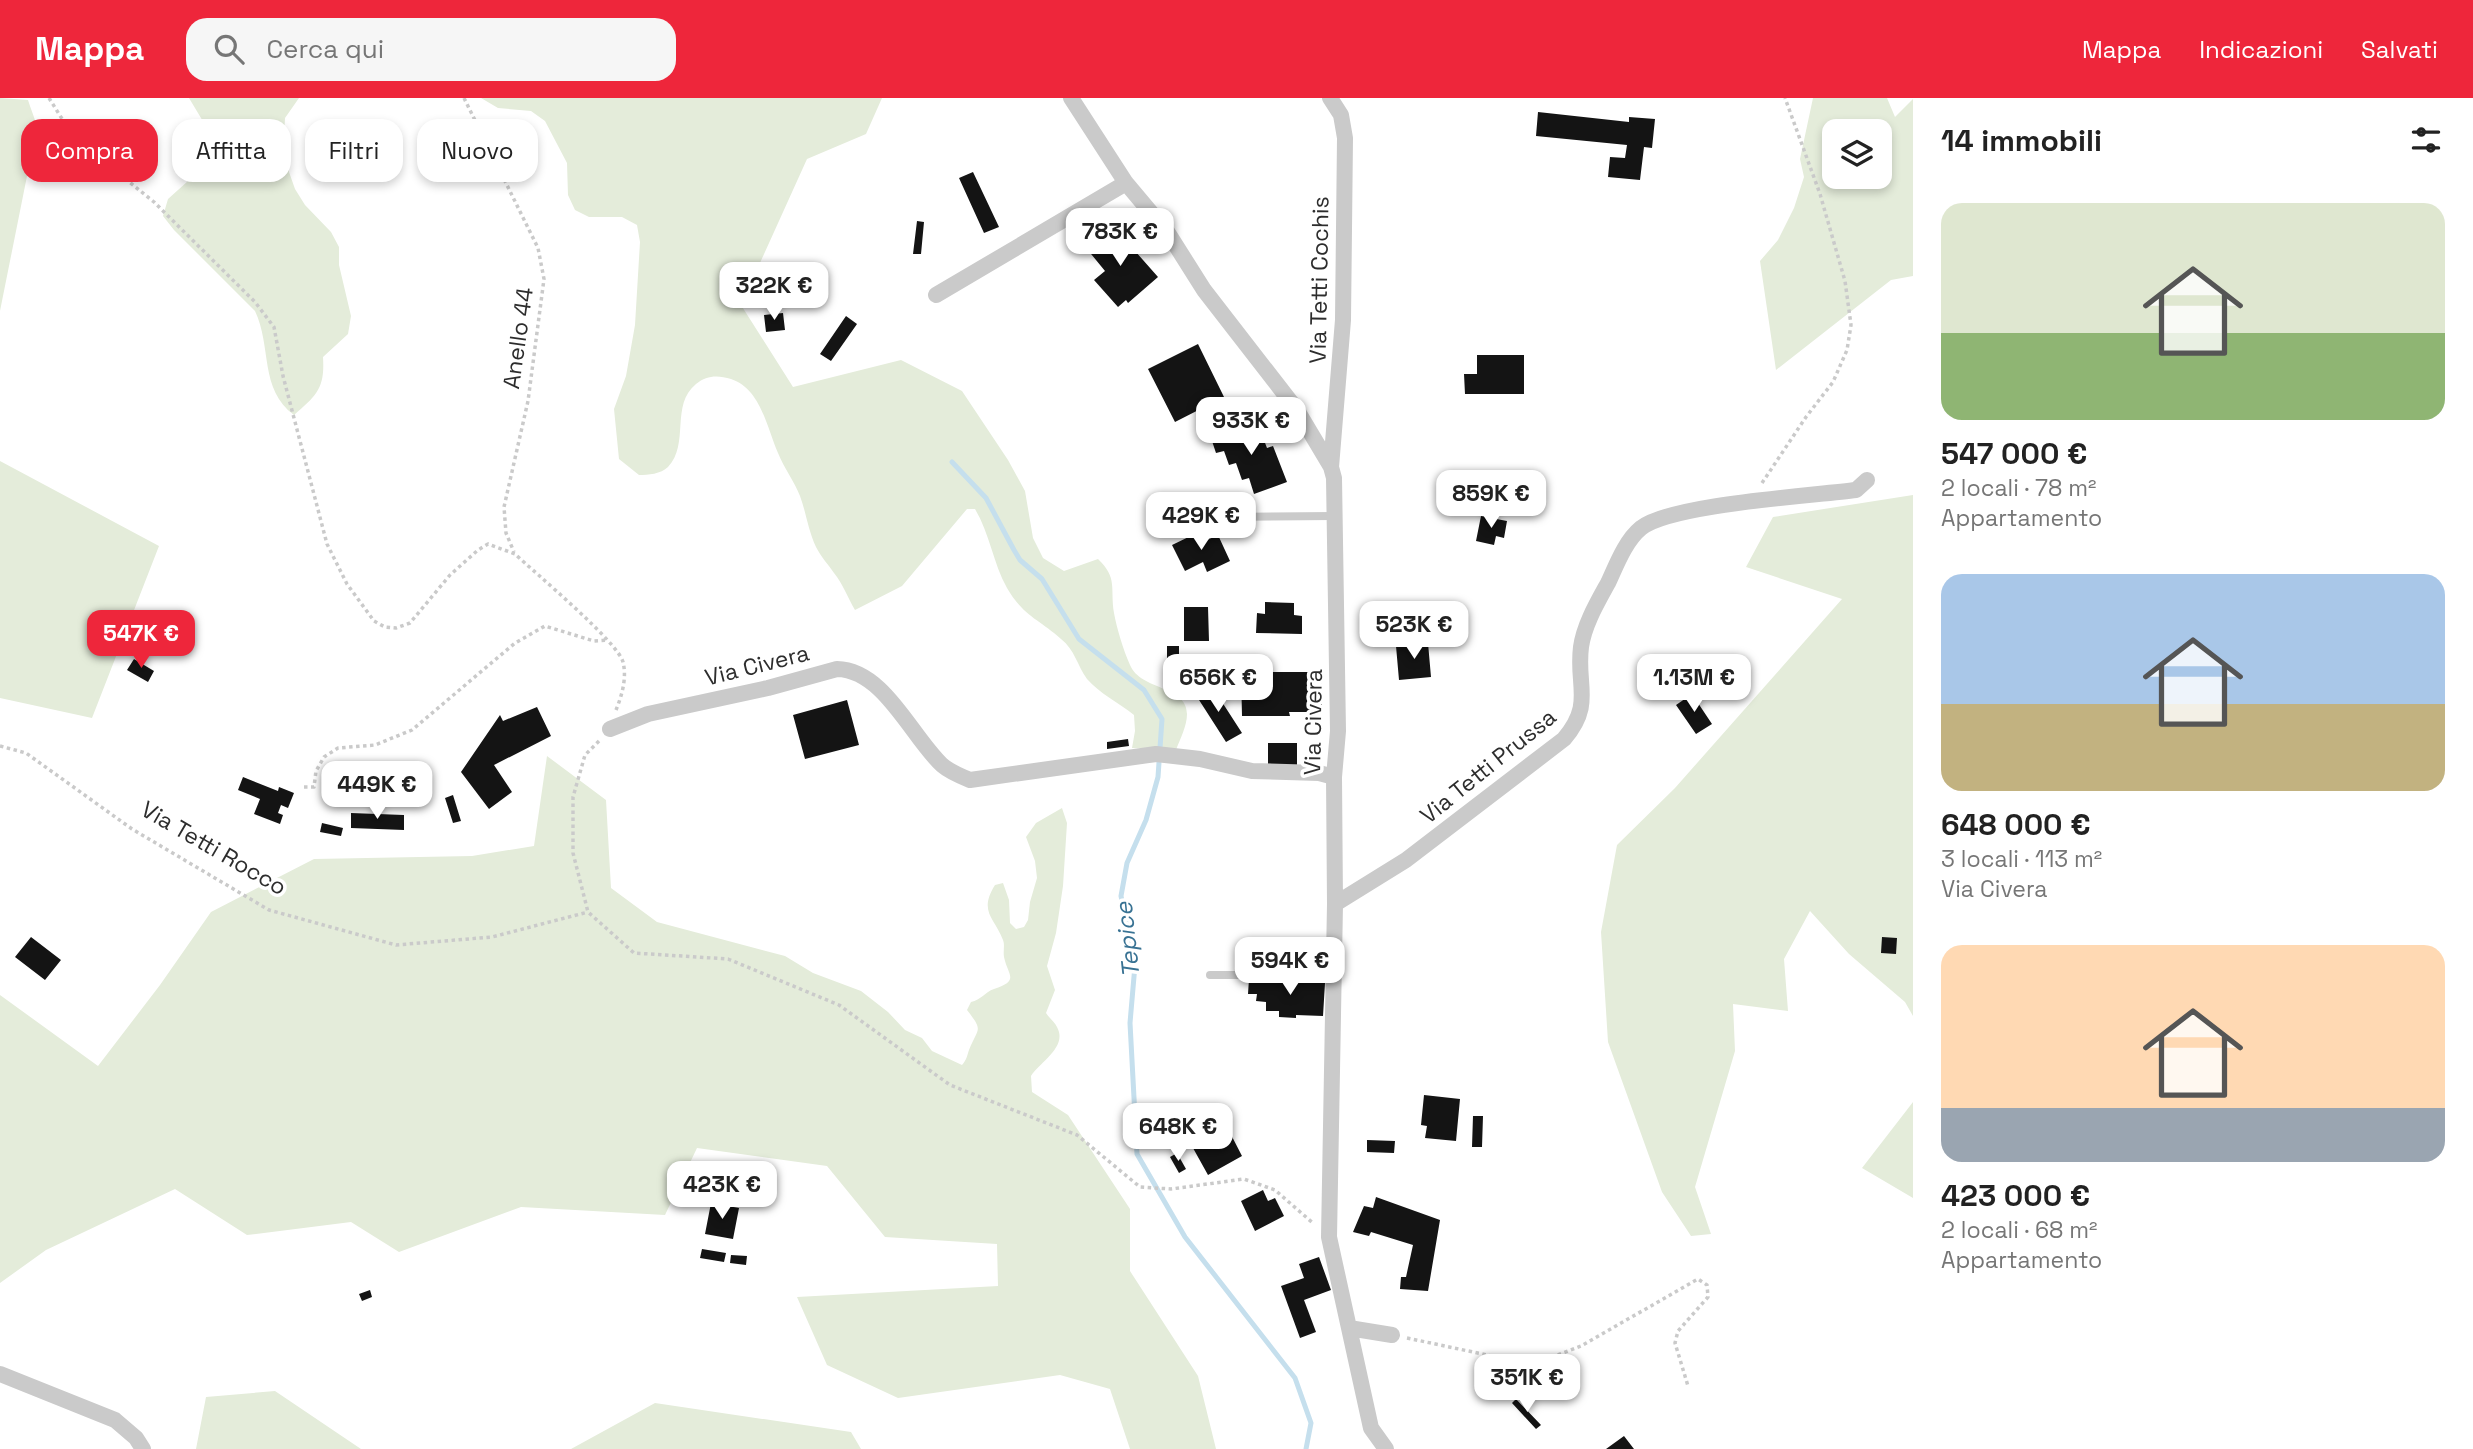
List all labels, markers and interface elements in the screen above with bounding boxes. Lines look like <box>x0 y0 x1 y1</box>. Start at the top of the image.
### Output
search box <box>186 18 676 81</box>
text: Mappa <box>35 28 144 70</box>
icon: search <box>210 30 248 68</box>
text: Cerca qui <box>266 32 384 66</box>
text: Mappa <box>2082 34 2161 65</box>
text: Indicazioni <box>2199 34 2323 65</box>
text: Salvati <box>2361 34 2438 65</box>
chip: Compra <box>21 119 158 182</box>
chip: Affitta <box>172 119 291 182</box>
chip: Filtri <box>305 119 403 182</box>
chip: Nuovo <box>417 119 538 182</box>
map controls <box>1822 119 1892 189</box>
button: layers <box>1822 119 1892 189</box>
text: 14 immobili <box>1941 121 2102 160</box>
icon: filters <box>2407 121 2445 159</box>
street label: Via Tetti Cochis <box>1303 196 1335 364</box>
pin: 783K € <box>1063 208 1177 268</box>
text: 783K € <box>1082 216 1158 246</box>
icon: home <box>2130 248 2256 374</box>
pin: 322K € <box>717 262 831 322</box>
text: 322K € <box>735 270 813 300</box>
street label: Anello 44 <box>496 285 540 391</box>
pin: 933K € <box>1194 398 1308 457</box>
text: 933K € <box>1212 405 1290 435</box>
text: 547 000 € <box>1941 434 2087 473</box>
pin: 859K € <box>1434 470 1548 530</box>
text: 2 locali · 78 m² <box>1941 473 2096 503</box>
text: 859K € <box>1452 478 1530 508</box>
pin: 429K € <box>1144 492 1258 552</box>
text: 429K € <box>1162 500 1240 530</box>
text: Appartamento <box>1941 503 2102 533</box>
pin: 523K € <box>1357 602 1471 661</box>
text: 523K € <box>1375 609 1453 639</box>
pin: 547K € <box>84 610 198 670</box>
text: 547K € <box>103 618 179 648</box>
icon: home <box>2130 619 2256 745</box>
street label: Via Civera <box>702 638 812 692</box>
pin: 656K € <box>1161 654 1275 714</box>
pin: 1.13M € <box>1629 654 1759 714</box>
text: 656K € <box>1179 662 1257 692</box>
text: 1.13M € <box>1653 662 1735 692</box>
street label: Via Civera <box>1297 669 1329 775</box>
street label: Via Tetti Prussa <box>1414 702 1562 830</box>
pin: 449K € <box>320 762 434 821</box>
text: 449K € <box>337 769 417 799</box>
street label: Via Tetti Rocco <box>136 794 292 902</box>
text: 648 000 € <box>1941 805 2091 844</box>
text: 3 locali · 113 m² <box>1941 844 2102 874</box>
text: Via Civera <box>1941 874 2047 904</box>
water label: Tepice <box>1108 900 1146 979</box>
pin: 594K € <box>1233 937 1347 997</box>
text: 594K € <box>1251 945 1329 975</box>
icon: home <box>2130 990 2256 1116</box>
pin: 648K € <box>1121 1104 1235 1163</box>
text: 648K € <box>1139 1111 1217 1141</box>
pin: 423K € <box>665 1162 779 1221</box>
text: 423K € <box>683 1169 761 1199</box>
text: 423 000 € <box>1941 1176 2090 1215</box>
text: 2 locali · 68 m² <box>1941 1215 2098 1245</box>
text: Appartamento <box>1941 1245 2102 1275</box>
pin: 351K € <box>1470 1354 1584 1414</box>
text: 351K € <box>1490 1362 1564 1392</box>

